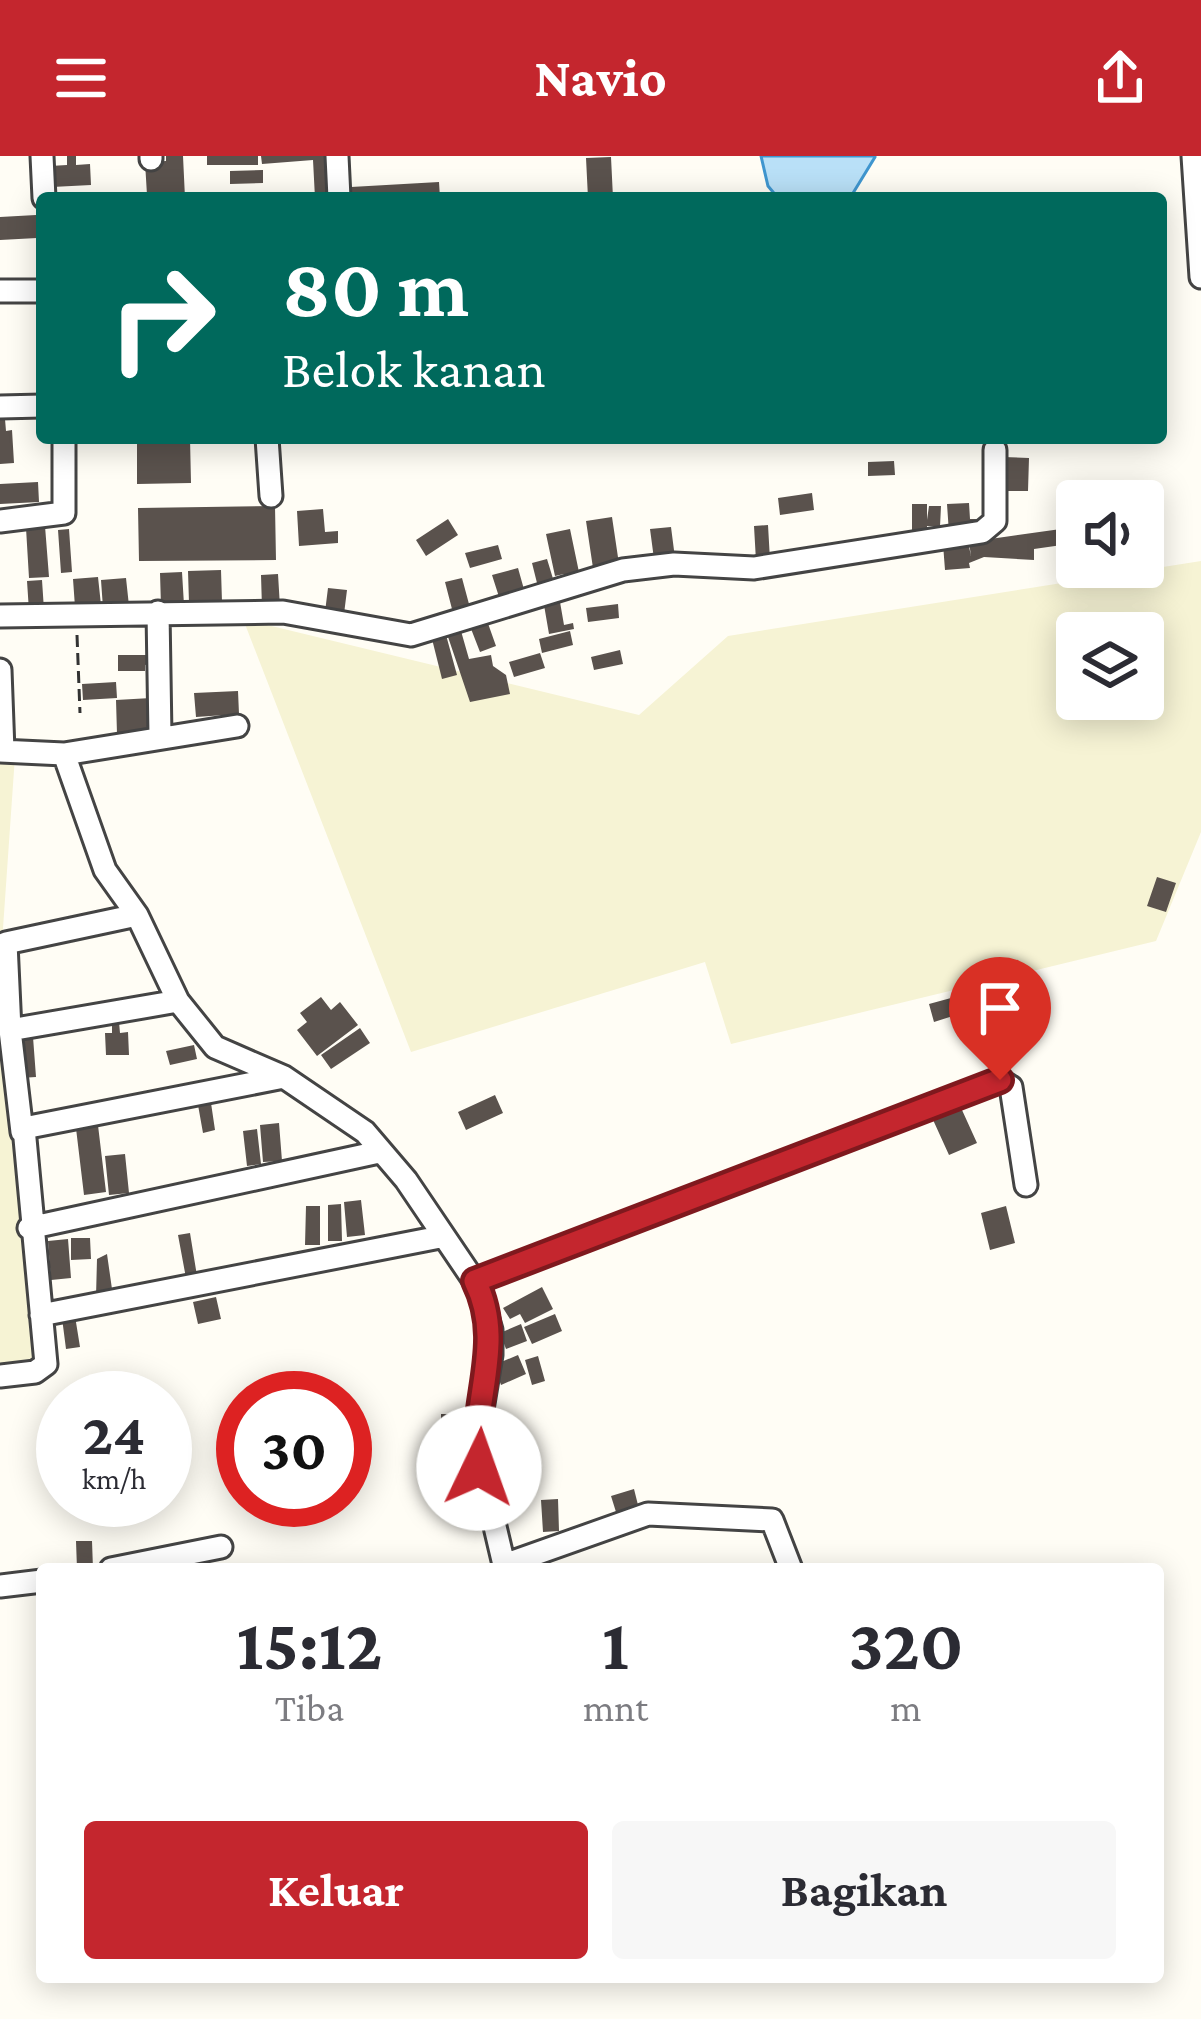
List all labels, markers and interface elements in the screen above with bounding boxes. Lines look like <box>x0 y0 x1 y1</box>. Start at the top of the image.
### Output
icon: menu <box>48 45 114 111</box>
icon: share <box>1087 45 1153 111</box>
text: Navio <box>534 48 667 108</box>
icon: right <box>84 240 240 396</box>
text: 80 m <box>282 241 469 334</box>
text: Belok kanan <box>282 339 546 399</box>
map controls <box>1056 480 1164 720</box>
button: sound <box>1056 480 1164 588</box>
button: layers <box>1056 612 1164 720</box>
pin <box>949 957 1051 1080</box>
icon: arrive <box>967 975 1033 1041</box>
speed limit sign: 30 <box>216 1371 372 1527</box>
text: 24 <box>83 1400 145 1467</box>
position arrow <box>416 1405 542 1531</box>
text: km/h <box>82 1462 146 1495</box>
text: 15:12 <box>236 1604 382 1684</box>
text: 1 <box>602 1604 629 1684</box>
text: 320 <box>849 1604 963 1684</box>
text: Tiba <box>275 1686 344 1729</box>
text: mnt <box>583 1686 648 1729</box>
text: m <box>890 1686 922 1729</box>
button: Keluar <box>84 1821 588 1959</box>
button: Bagikan <box>612 1821 1116 1959</box>

